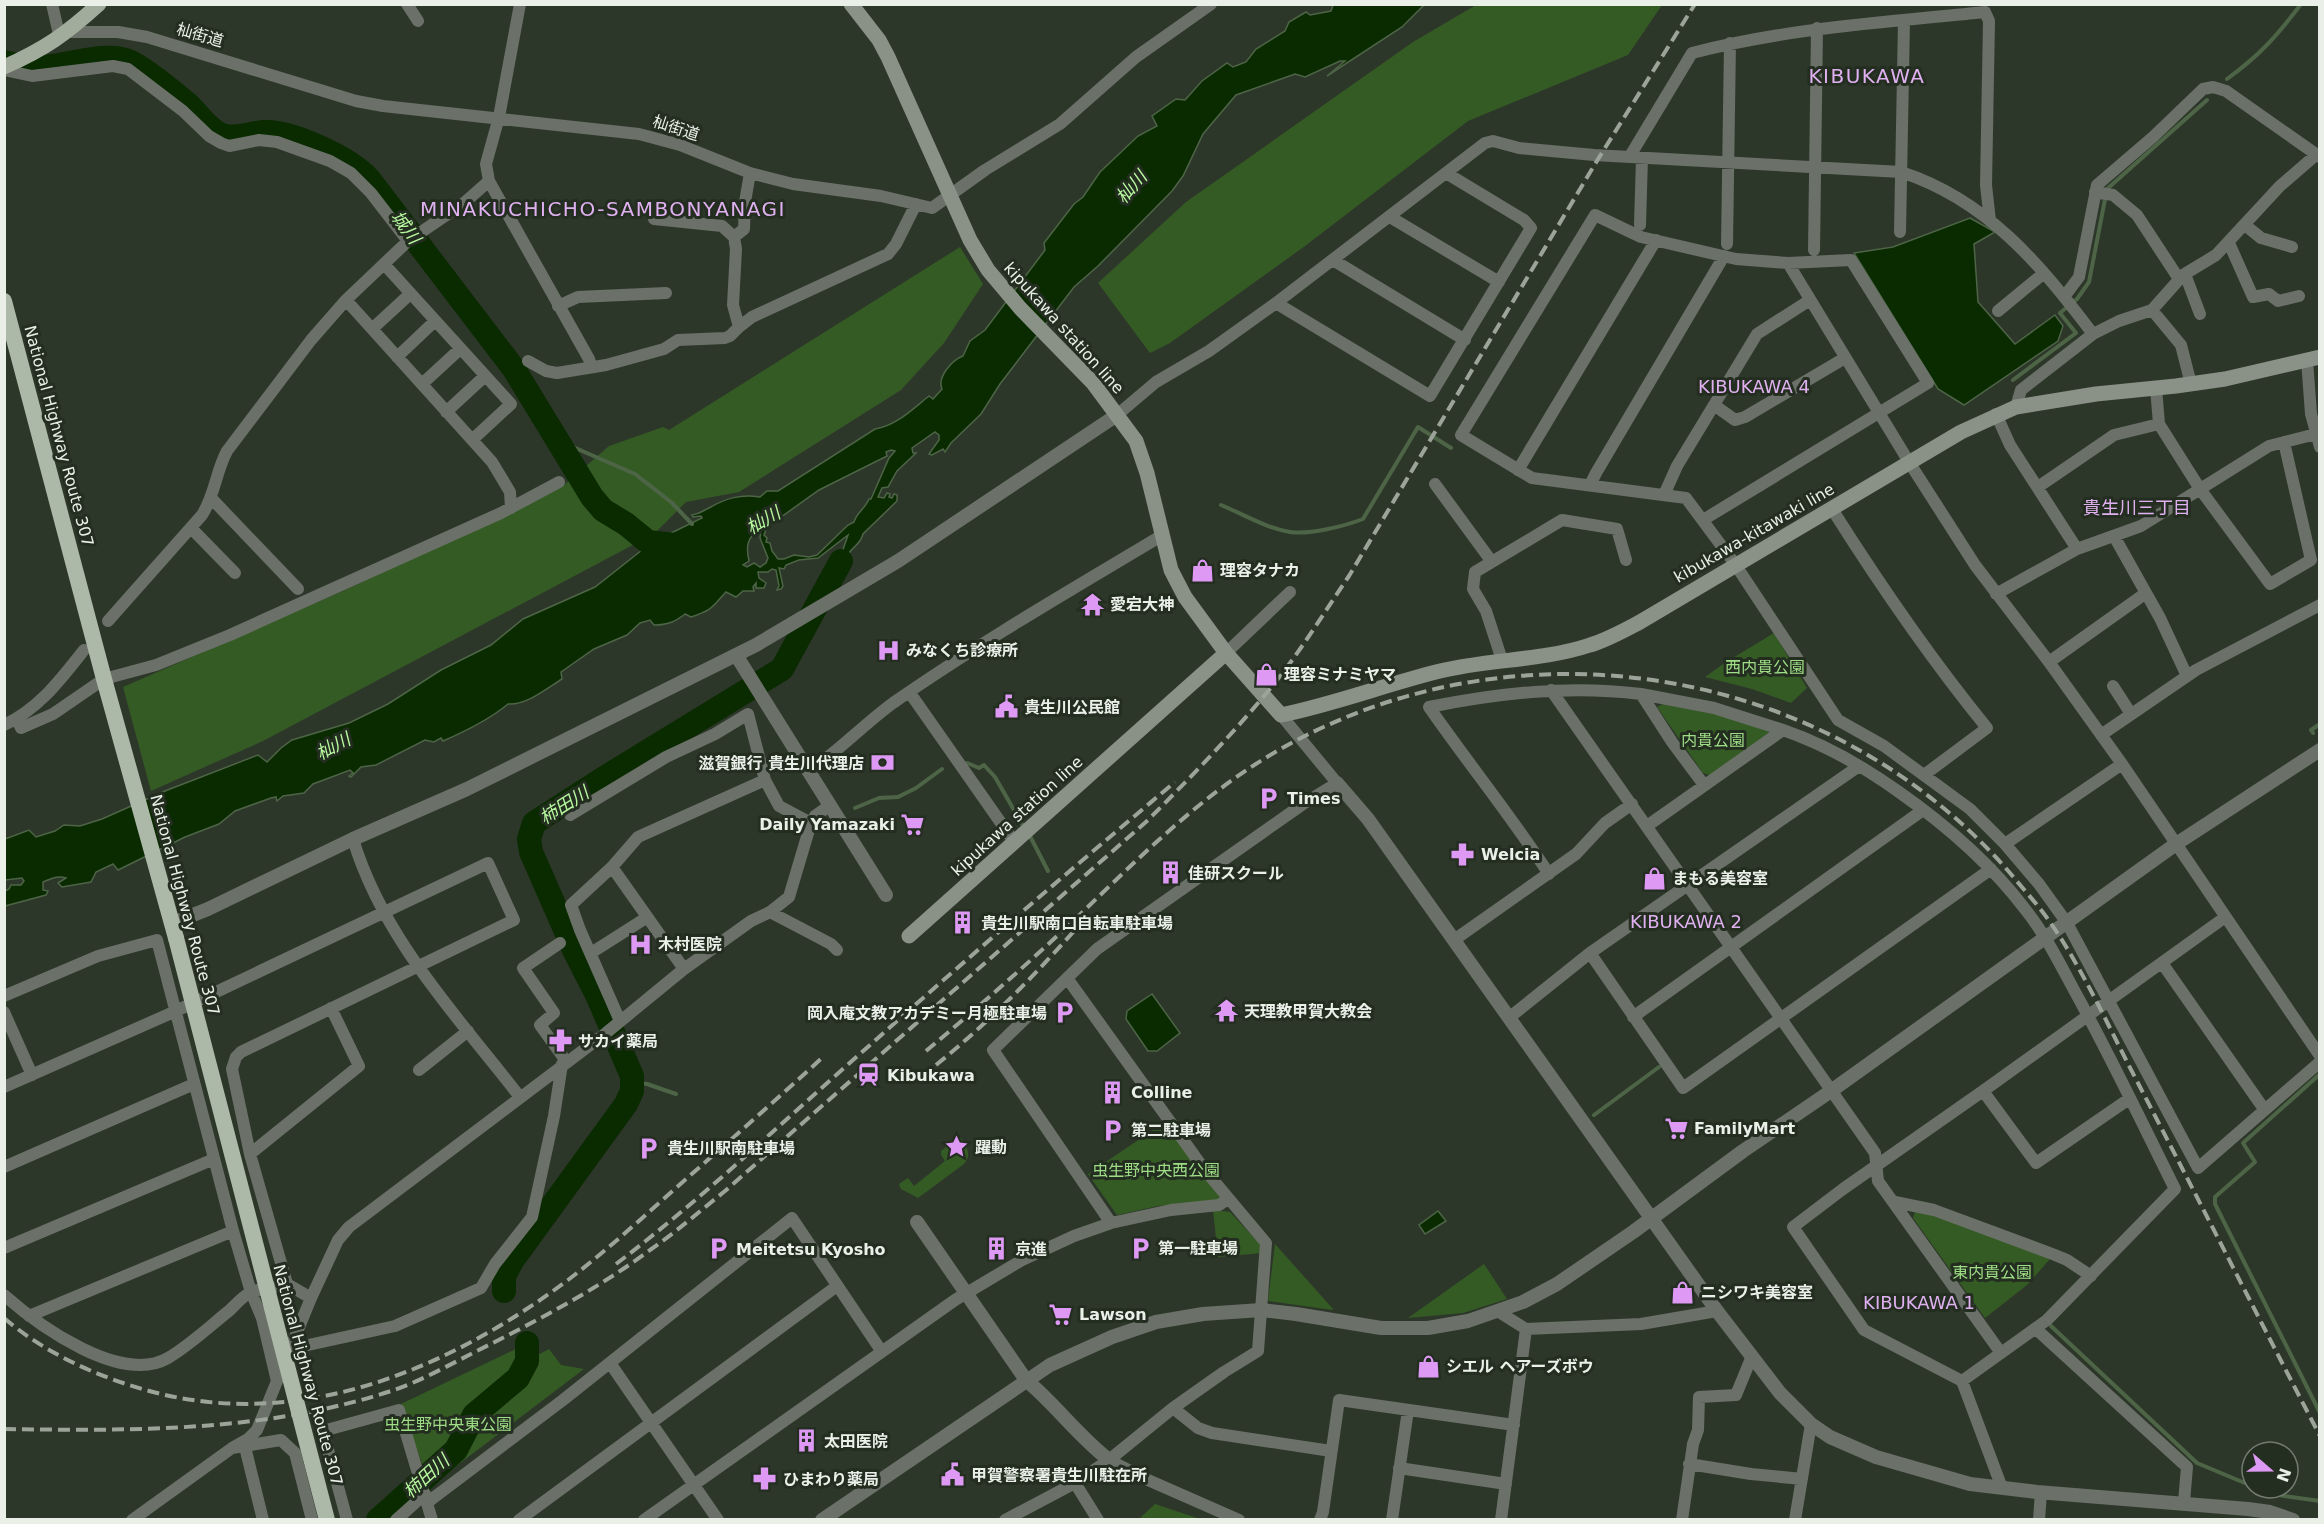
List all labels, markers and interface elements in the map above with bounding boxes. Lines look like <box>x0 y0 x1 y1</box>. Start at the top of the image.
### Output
street label: 杣街道 <box>174 19 226 51</box>
district label: KIBUKAWA <box>1808 64 1926 88</box>
street label: 杣街道 <box>650 112 702 144</box>
water label: 杣川 <box>1111 165 1152 207</box>
district label: MINAKUCHICHO-SAMBONYANAGI <box>420 197 786 221</box>
water label: 城川 <box>387 206 426 249</box>
street label: kipukawa station line <box>1000 259 1128 397</box>
street label: National Highway Route 307 <box>20 323 98 549</box>
district label: KIBUKAWA 4 <box>1698 376 1810 397</box>
street label: kibukawa-kitawaki line <box>1671 479 1837 587</box>
district label: 貴生川三丁目 <box>2083 497 2191 518</box>
water label: 杣川 <box>742 501 786 538</box>
shop icon: 理容タナカ <box>1189 557 1215 583</box>
place label: 理容タナカ <box>1220 561 1300 580</box>
temple icon: 愛宕大神 <box>1079 591 1105 617</box>
place label: 愛宕大神 <box>1110 595 1174 614</box>
hospital icon: みなくち診療所 <box>875 637 901 663</box>
place label: みなくち診療所 <box>906 641 1018 660</box>
park label: 西内貴公園 <box>1725 658 1805 677</box>
shop icon: 理容ミナミヤマ <box>1253 661 1279 687</box>
place label: 理容ミナミヤマ <box>1284 665 1396 684</box>
public building icon: 貴生川公民館 <box>993 694 1019 720</box>
place label: 貴生川公民館 <box>1024 698 1120 717</box>
water label: 杣川 <box>312 727 356 764</box>
park label: 内貴公園 <box>1681 731 1745 750</box>
bank icon: 滋賀銀行 貴生川代理店 <box>869 750 895 776</box>
street label: kipukawa station line <box>948 752 1086 880</box>
place label: 滋賀銀行 貴生川代理店 <box>698 754 864 773</box>
water label: 柿田川 <box>536 781 594 828</box>
parking icon: Times <box>1256 785 1282 811</box>
place label: Times <box>1287 789 1340 808</box>
street label: National Highway Route 307 <box>146 792 224 1018</box>
supermarket icon: Daily Yamazaki <box>900 811 926 837</box>
place label: Daily Yamazaki <box>759 815 895 834</box>
pharmacy icon: Welcia <box>1450 841 1476 867</box>
place label: Welcia <box>1481 845 1540 864</box>
building icon: 佳研スクール <box>1157 860 1183 886</box>
place label: 佳研スクール <box>1188 864 1284 883</box>
shop icon: まもる美容室 <box>1641 865 1667 891</box>
place label: まもる美容室 <box>1672 869 1768 888</box>
building icon: 貴生川駅南口自転車駐車場 <box>950 910 976 936</box>
district label: KIBUKAWA 2 <box>1630 911 1742 932</box>
place label: 貴生川駅南口自転車駐車場 <box>981 914 1173 933</box>
hospital icon: 木村医院 <box>627 931 653 957</box>
place label: 木村医院 <box>658 935 722 954</box>
temple icon: 天理教甲賀大教会 <box>1213 998 1239 1024</box>
parking icon: 岡入庵文教アカデミー月極駐車場 <box>1052 1000 1078 1026</box>
place label: 天理教甲賀大教会 <box>1244 1002 1372 1021</box>
place label: 岡入庵文教アカデミー月極駐車場 <box>807 1004 1047 1023</box>
pharmacy icon: サカイ薬局 <box>547 1028 573 1054</box>
place label: サカイ薬局 <box>578 1032 658 1051</box>
station icon: Kibukawa <box>856 1062 882 1088</box>
place label: Kibukawa <box>887 1066 975 1085</box>
building icon: Colline <box>1100 1079 1126 1105</box>
place label: Colline <box>1131 1083 1193 1102</box>
supermarket icon: FamilyMart <box>1663 1115 1689 1141</box>
parking icon: 第二駐車場 <box>1100 1117 1126 1143</box>
place label: FamilyMart <box>1694 1119 1795 1138</box>
place label: 第二駐車場 <box>1131 1121 1211 1140</box>
place icon: 躍動 <box>944 1134 970 1160</box>
parking icon: 貴生川駅南駐車場 <box>636 1135 662 1161</box>
place label: 躍動 <box>975 1138 1007 1157</box>
place label: 貴生川駅南駐車場 <box>667 1139 795 1158</box>
park label: 虫生野中央西公園 <box>1092 1161 1220 1180</box>
parking icon: 第一駐車場 <box>1127 1235 1153 1261</box>
parking icon: Meitetsu Kyosho <box>705 1236 731 1262</box>
building icon: 京進 <box>984 1236 1010 1262</box>
place label: 第一駐車場 <box>1158 1239 1238 1258</box>
place label: Meitetsu Kyosho <box>736 1240 886 1259</box>
place label: 京進 <box>1015 1240 1047 1259</box>
street label: National Highway Route 307 <box>269 1262 347 1488</box>
park label: 東内貴公園 <box>1952 1263 2032 1282</box>
shop icon: ニシワキ美容室 <box>1670 1279 1696 1305</box>
place label: ニシワキ美容室 <box>1701 1283 1813 1302</box>
district label: KIBUKAWA 1 <box>1863 1292 1975 1313</box>
supermarket icon: Lawson <box>1048 1301 1074 1327</box>
place label: Lawson <box>1079 1305 1147 1324</box>
shop icon: シエル ヘアーズボウ <box>1415 1353 1441 1379</box>
place label: シエル ヘアーズボウ <box>1446 1357 1594 1376</box>
park label: 虫生野中央東公園 <box>384 1415 512 1434</box>
building icon: 太田医院 <box>793 1428 819 1454</box>
place label: 太田医院 <box>824 1432 888 1451</box>
north arrow <box>2240 1440 2300 1500</box>
water label: 柿田川 <box>399 1449 455 1502</box>
public building icon: 甲賀警察署貴生川駐在所 <box>940 1462 966 1488</box>
text: N <box>2272 1465 2295 1485</box>
pharmacy icon: ひまわり薬局 <box>752 1466 778 1492</box>
place label: 甲賀警察署貴生川駐在所 <box>971 1466 1147 1485</box>
place label: ひまわり薬局 <box>783 1470 879 1489</box>

